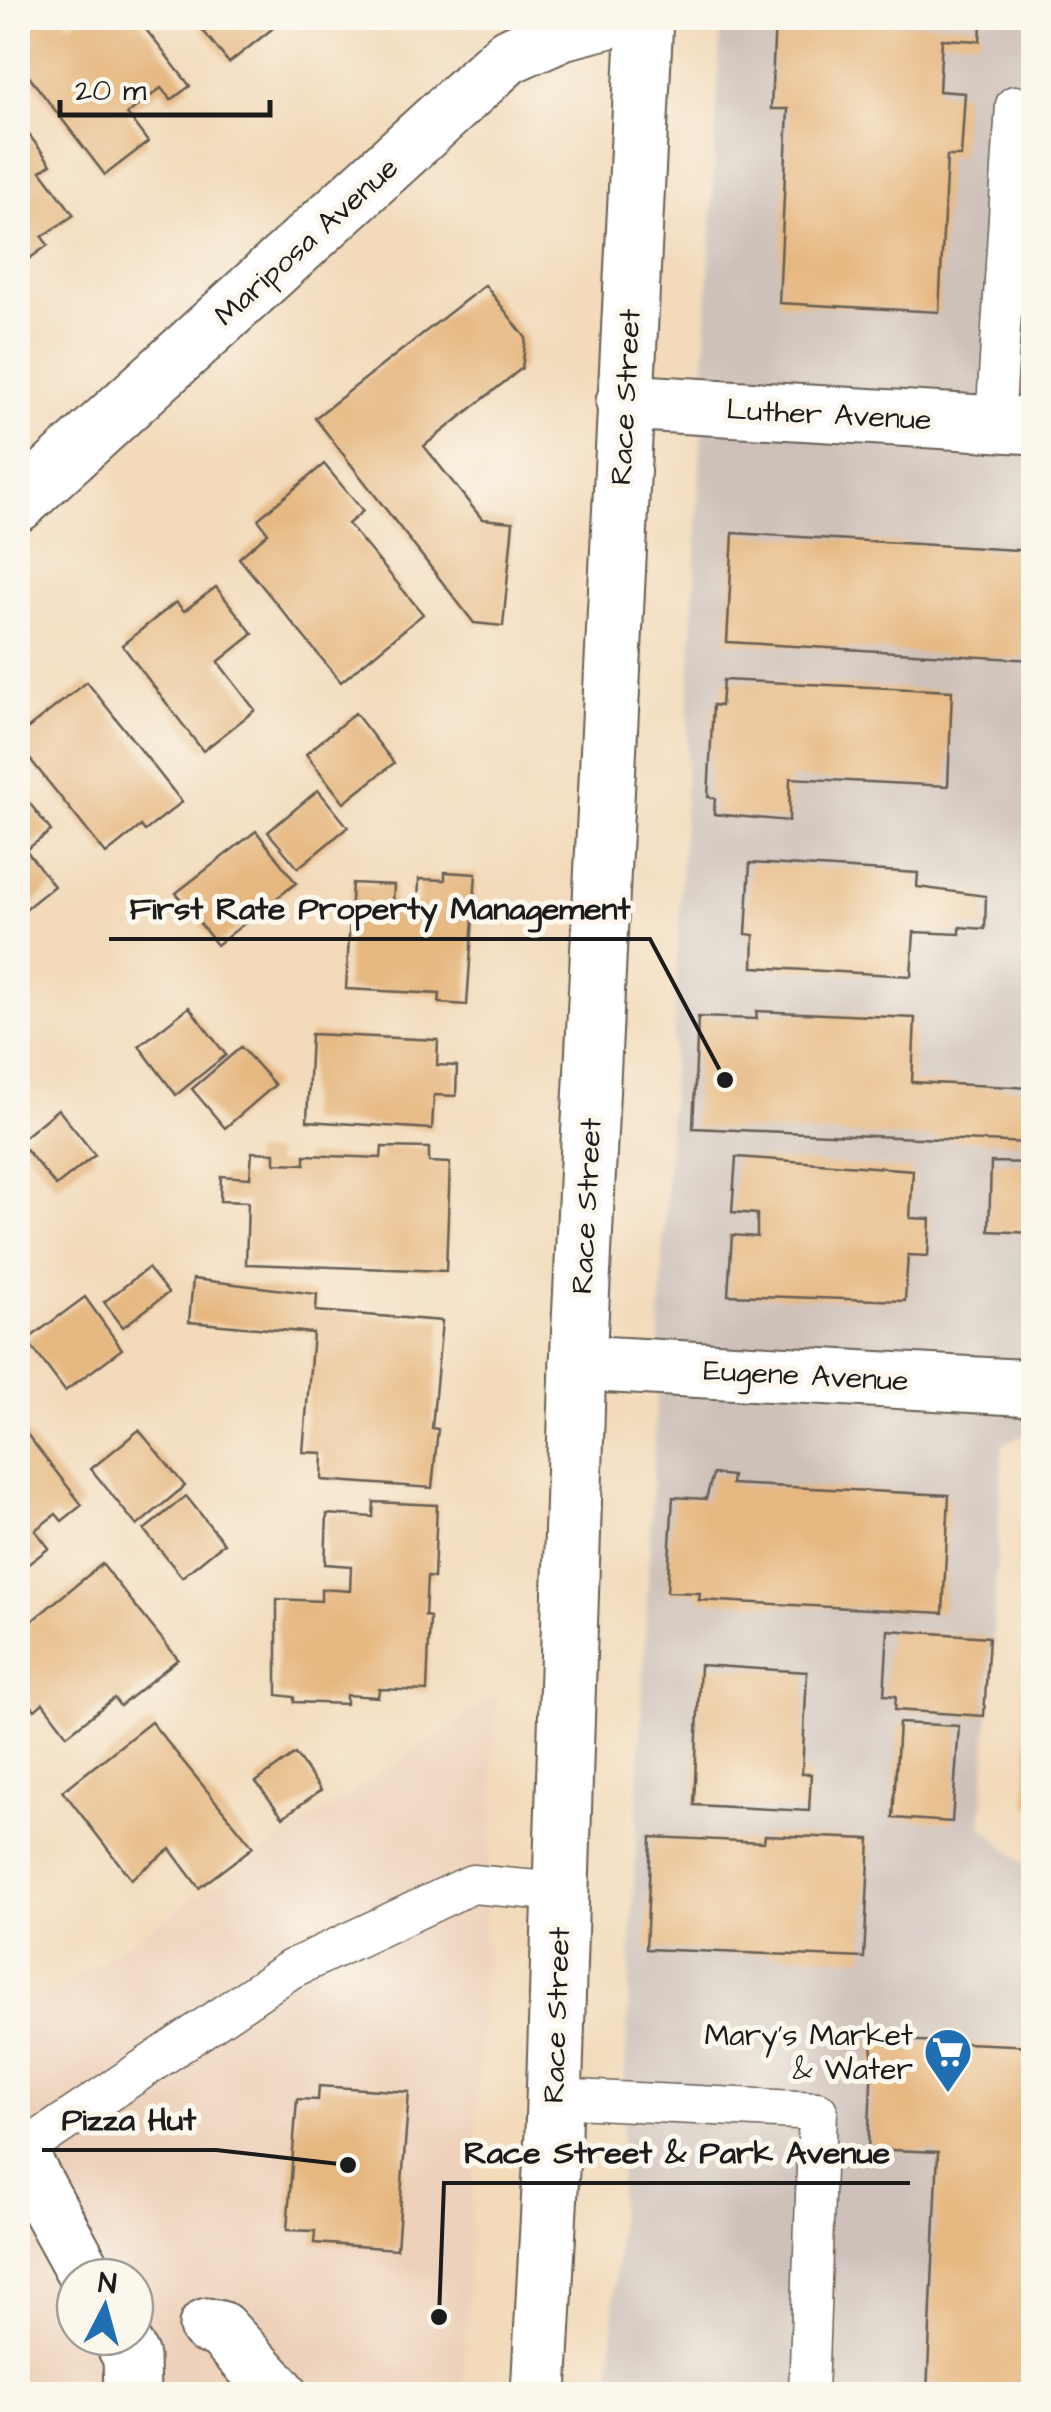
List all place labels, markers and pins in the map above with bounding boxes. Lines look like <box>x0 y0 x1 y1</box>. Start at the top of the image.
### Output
callout: First Rate Property Management <box>109 877 650 939</box>
place label: Mary’s Market & Water <box>705 2015 913 2091</box>
supermarket icon: Mary’s Market & Water <box>922 2026 974 2094</box>
callout: Pizza Hut <box>42 2088 216 2150</box>
callout: Race Street & Park Avenue <box>444 2121 910 2183</box>

